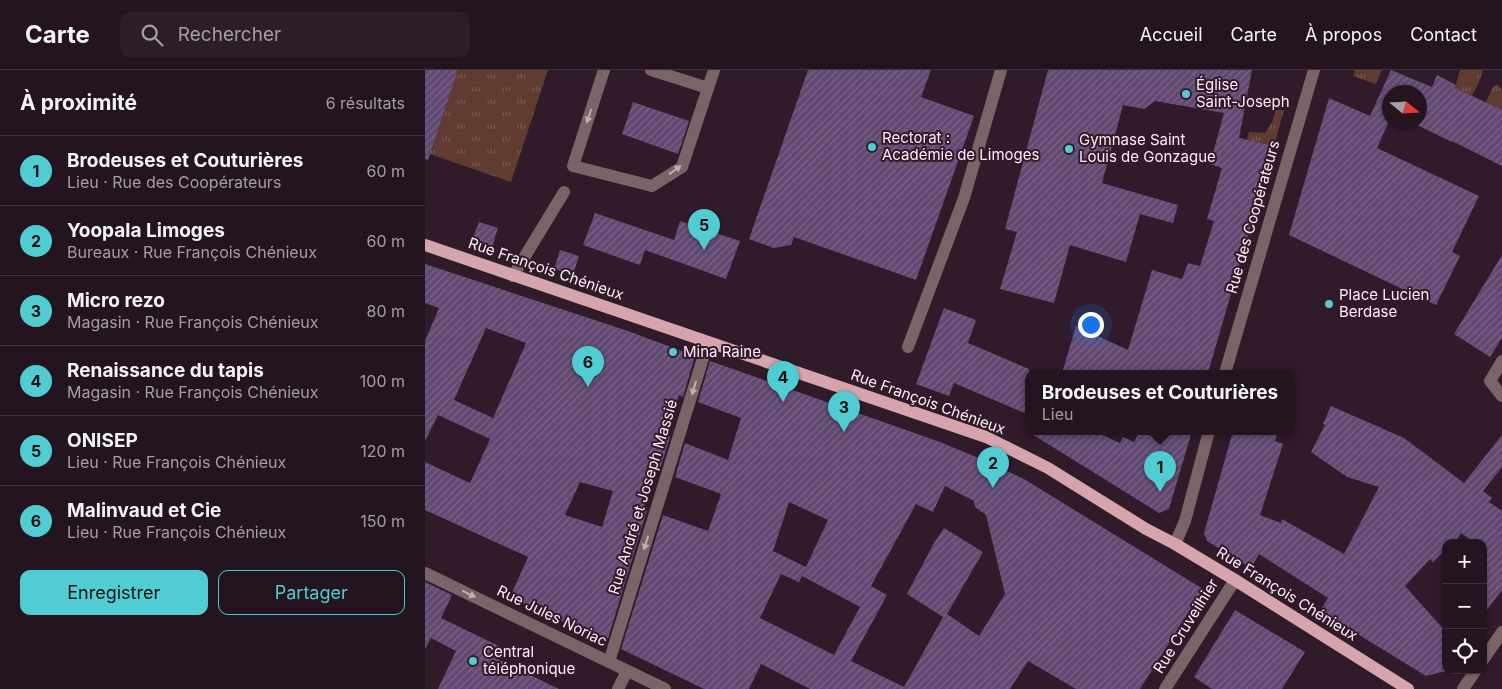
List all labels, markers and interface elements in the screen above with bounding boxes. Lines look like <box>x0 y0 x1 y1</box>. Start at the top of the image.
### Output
search box <box>120 12 470 57</box>
text: Carte <box>25 20 90 49</box>
icon: search <box>138 21 166 49</box>
text: Rechercher <box>178 23 281 46</box>
text: Accueil <box>1140 24 1203 45</box>
text: Carte <box>1231 24 1277 45</box>
text: À propos <box>1305 24 1382 45</box>
text: Contact <box>1410 24 1477 45</box>
place label: Église Saint-Joseph <box>1196 75 1290 111</box>
north arrow <box>1382 85 1427 130</box>
marker: Église Saint-Joseph <box>1180 88 1192 100</box>
text: À proximité <box>20 90 137 115</box>
text: 6 résultats <box>326 93 405 113</box>
one-way arrow <box>585 109 592 124</box>
place label: Rectorat : Académie de Limoges <box>882 128 1039 164</box>
place label: Gymnase Saint Louis de Gonzague <box>1079 130 1216 166</box>
street label: Rue des Coopérateurs <box>1222 138 1284 296</box>
marker: Rectorat : Académie de Limoges <box>866 141 878 153</box>
marker: Gymnase Saint Louis de Gonzague <box>1063 143 1075 155</box>
text: Brodeuses et Couturières <box>67 149 303 172</box>
text: 1 <box>33 161 39 181</box>
text: 60 m <box>366 161 405 181</box>
one-way arrow <box>668 165 681 176</box>
text: Lieu · Rue des Coopérateurs <box>67 172 281 192</box>
pin: 5 <box>688 209 720 250</box>
text: Yoopala Limoges <box>67 219 225 242</box>
text: 2 <box>31 231 41 251</box>
text: 60 m <box>366 231 405 251</box>
street label: Rue François Chénieux <box>466 233 626 304</box>
text: Bureaux · Rue François Chénieux <box>67 242 317 262</box>
place label: Place Lucien Berdase <box>1339 285 1429 321</box>
text: Micro rezo <box>67 289 165 312</box>
marker: Place Lucien Berdase <box>1323 298 1335 310</box>
text: 3 <box>31 301 41 321</box>
text: 80 m <box>366 301 405 321</box>
text: Magasin · Rue François Chénieux <box>67 312 319 332</box>
your location <box>1078 312 1104 338</box>
place label: Mina Raine <box>683 342 761 361</box>
pin: 6 <box>572 346 604 387</box>
marker: Mina Raine <box>667 346 679 358</box>
text: Renaissance du tapis <box>67 359 264 382</box>
pin: 4 <box>767 361 799 402</box>
street label: Rue François Chénieux <box>848 365 1008 438</box>
popup <box>1025 370 1295 435</box>
text: 4 <box>31 371 41 391</box>
text: 100 m <box>360 371 405 391</box>
one-way arrow <box>689 381 697 396</box>
text: Brodeuses et Couturières <box>1042 381 1278 404</box>
text: Magasin · Rue François Chénieux <box>67 382 319 402</box>
pin: 3 <box>828 391 860 432</box>
street label: Rue André et Joseph Massié <box>604 397 681 597</box>
text: Lieu <box>1042 404 1074 424</box>
text: ONISEP <box>67 429 138 452</box>
text: 5 <box>31 441 41 461</box>
text: 120 m <box>360 441 405 461</box>
pin: 2 <box>977 447 1009 488</box>
pin: 1 <box>1144 451 1176 492</box>
text: Lieu · Rue François Chénieux <box>67 452 286 472</box>
text: Malinvaud et Cie <box>67 499 221 522</box>
text: 6 <box>31 511 41 531</box>
text: 150 m <box>360 511 405 531</box>
text: Lieu · Rue François Chénieux <box>67 522 286 542</box>
one-way arrow <box>641 536 649 551</box>
map controls <box>1442 539 1487 674</box>
button: + <box>1442 539 1487 584</box>
street label: Rue François Chénieux <box>1213 542 1361 645</box>
button: Enregistrer <box>20 570 208 615</box>
button: Partager <box>218 570 405 615</box>
street label: Rue Cruveilhier <box>1149 575 1222 677</box>
street label: Rue Jules Noriac <box>494 581 610 650</box>
button: − <box>1442 584 1487 629</box>
one-way arrow <box>462 590 476 598</box>
button: locate <box>1442 629 1487 674</box>
place label: Central téléphonique <box>483 642 575 678</box>
marker: Central téléphonique <box>467 655 479 667</box>

